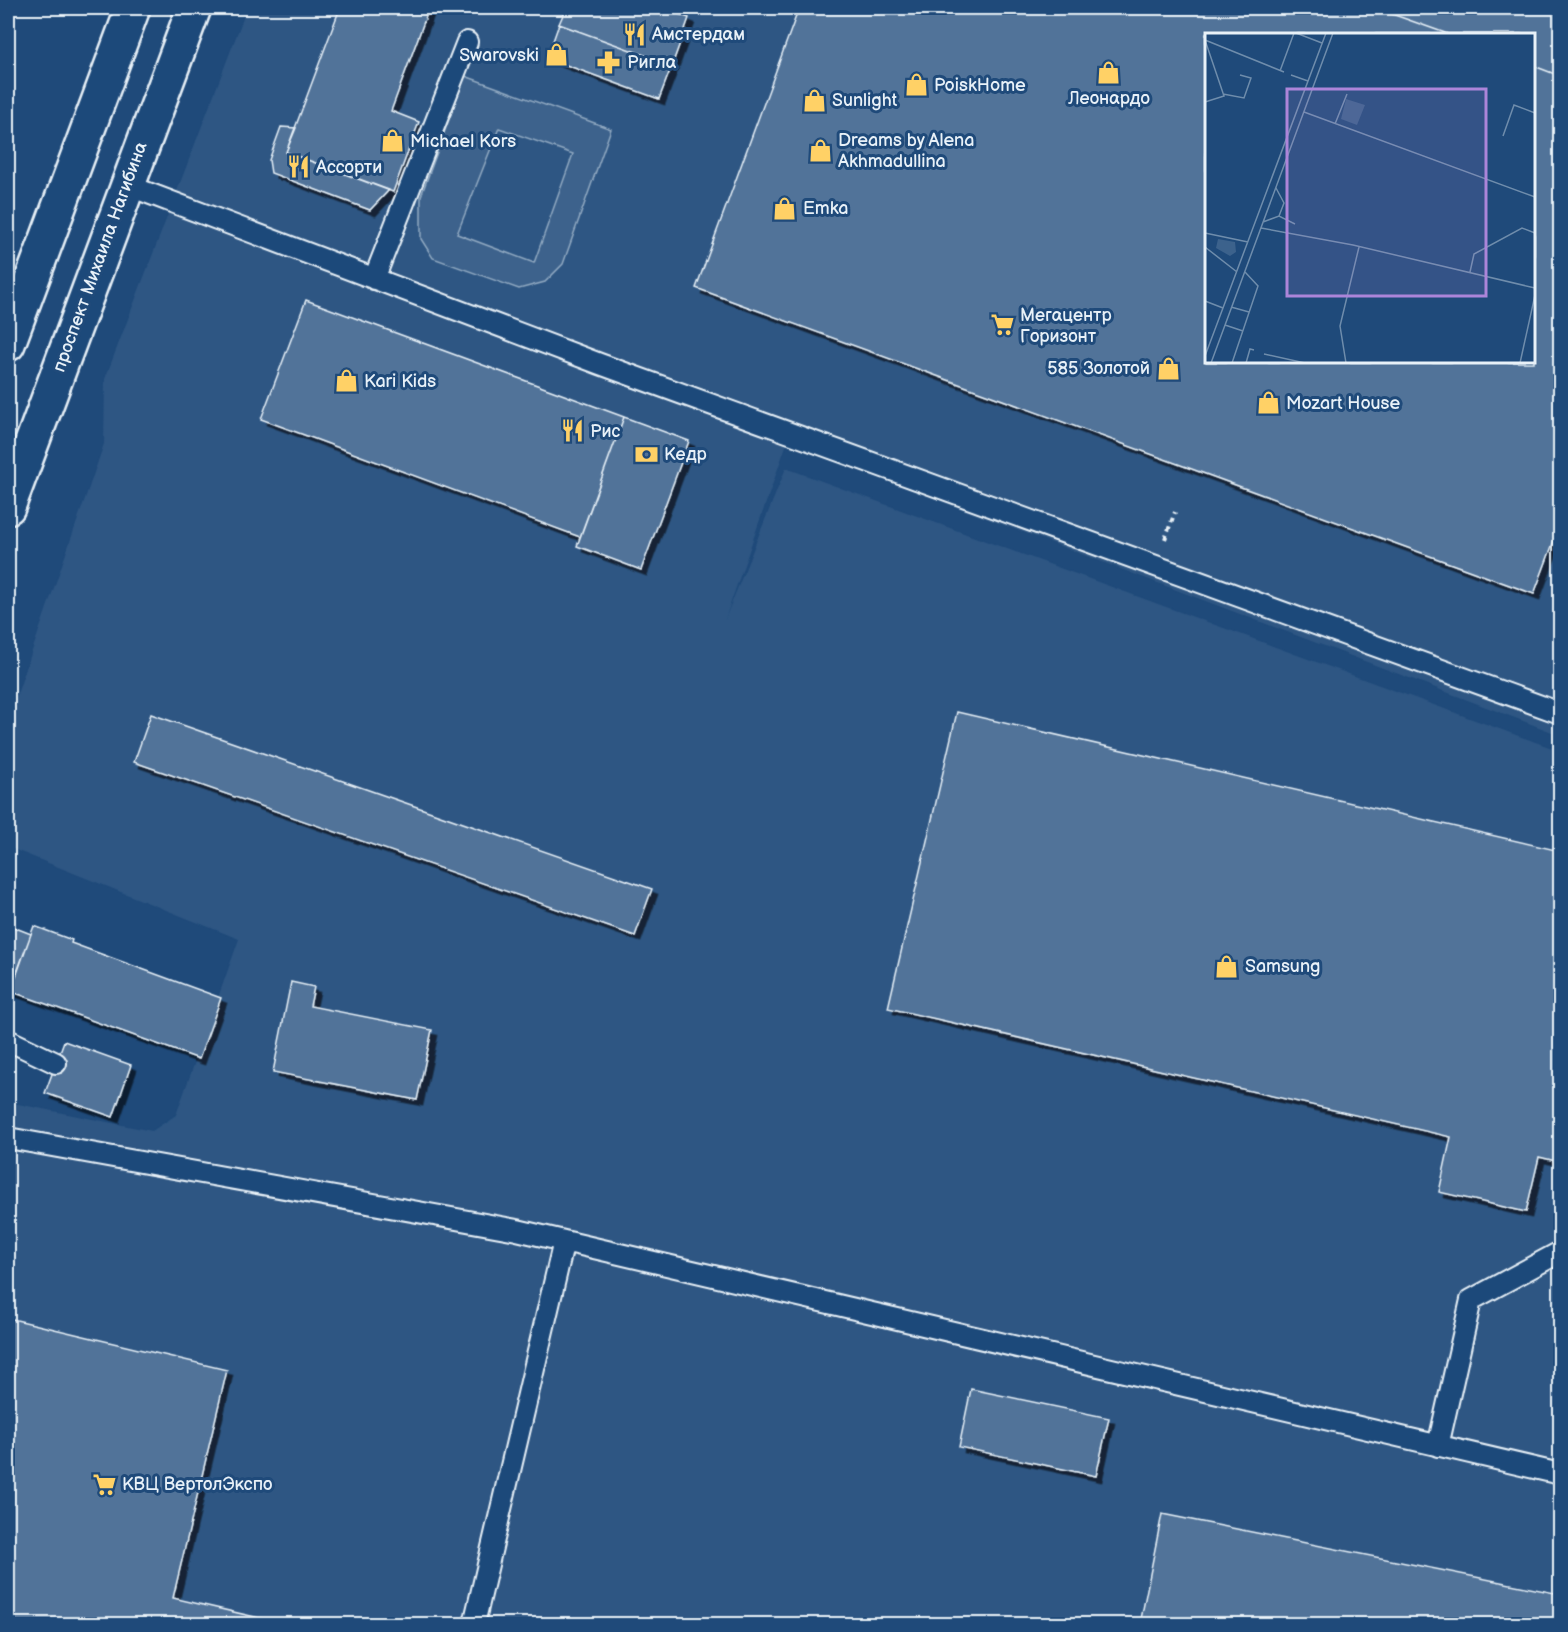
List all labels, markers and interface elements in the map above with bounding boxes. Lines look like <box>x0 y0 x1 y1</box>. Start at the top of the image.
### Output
restaurant icon: Амстердам <box>621 21 647 47</box>
place label: Амстердам <box>651 24 745 45</box>
inset map <box>1205 33 1535 363</box>
shop icon: Swarovski <box>544 42 570 68</box>
place label: Swarovski <box>459 45 539 66</box>
pharmacy icon: Ригла <box>596 49 622 75</box>
place label: Ригла <box>627 52 677 73</box>
shop icon: Леонардо <box>1096 59 1122 85</box>
shop icon: PoiskHome <box>903 72 929 98</box>
place label: PoiskHome <box>934 75 1026 96</box>
shop icon: Sunlight <box>801 87 827 113</box>
place label: Леонардо <box>1067 88 1150 109</box>
place label: Sunlight <box>832 90 898 111</box>
shop icon: Michael Kors <box>379 128 405 154</box>
place label: Dreams by Alena Akhmadullina <box>838 130 974 172</box>
place label: Michael Kors <box>410 131 516 152</box>
shop icon: Dreams by Alena Akhmadullina <box>807 137 833 163</box>
street label: проспект Михаила Нагибина <box>49 139 152 375</box>
restaurant icon: Ассорти <box>285 154 311 180</box>
place label: Ассорти <box>315 157 382 178</box>
shop icon: Emka <box>772 195 798 221</box>
place label: Emka <box>803 198 848 219</box>
place label: Мегацентр Горизонт <box>1020 305 1112 347</box>
supermarket icon: Мегацентр Горизонт <box>989 312 1015 338</box>
shop icon: 585 Золотой <box>1155 355 1181 381</box>
place label: 585 Золотой <box>1047 358 1150 379</box>
shop icon: Kari Kids <box>333 368 359 394</box>
place label: Kari Kids <box>364 371 436 392</box>
shop icon: Mozart House <box>1255 390 1281 416</box>
place label: Mozart House <box>1286 393 1400 414</box>
restaurant icon: Рис <box>559 418 585 444</box>
place label: Рис <box>590 421 620 442</box>
bank icon: Кедр <box>633 441 659 467</box>
place label: Кедр <box>664 444 707 465</box>
shop icon: Samsung <box>1214 953 1240 979</box>
place label: Samsung <box>1245 956 1320 977</box>
supermarket icon: КВЦ ВертолЭкспо <box>91 1471 117 1497</box>
place label: КВЦ ВертолЭкспо <box>122 1474 273 1495</box>

